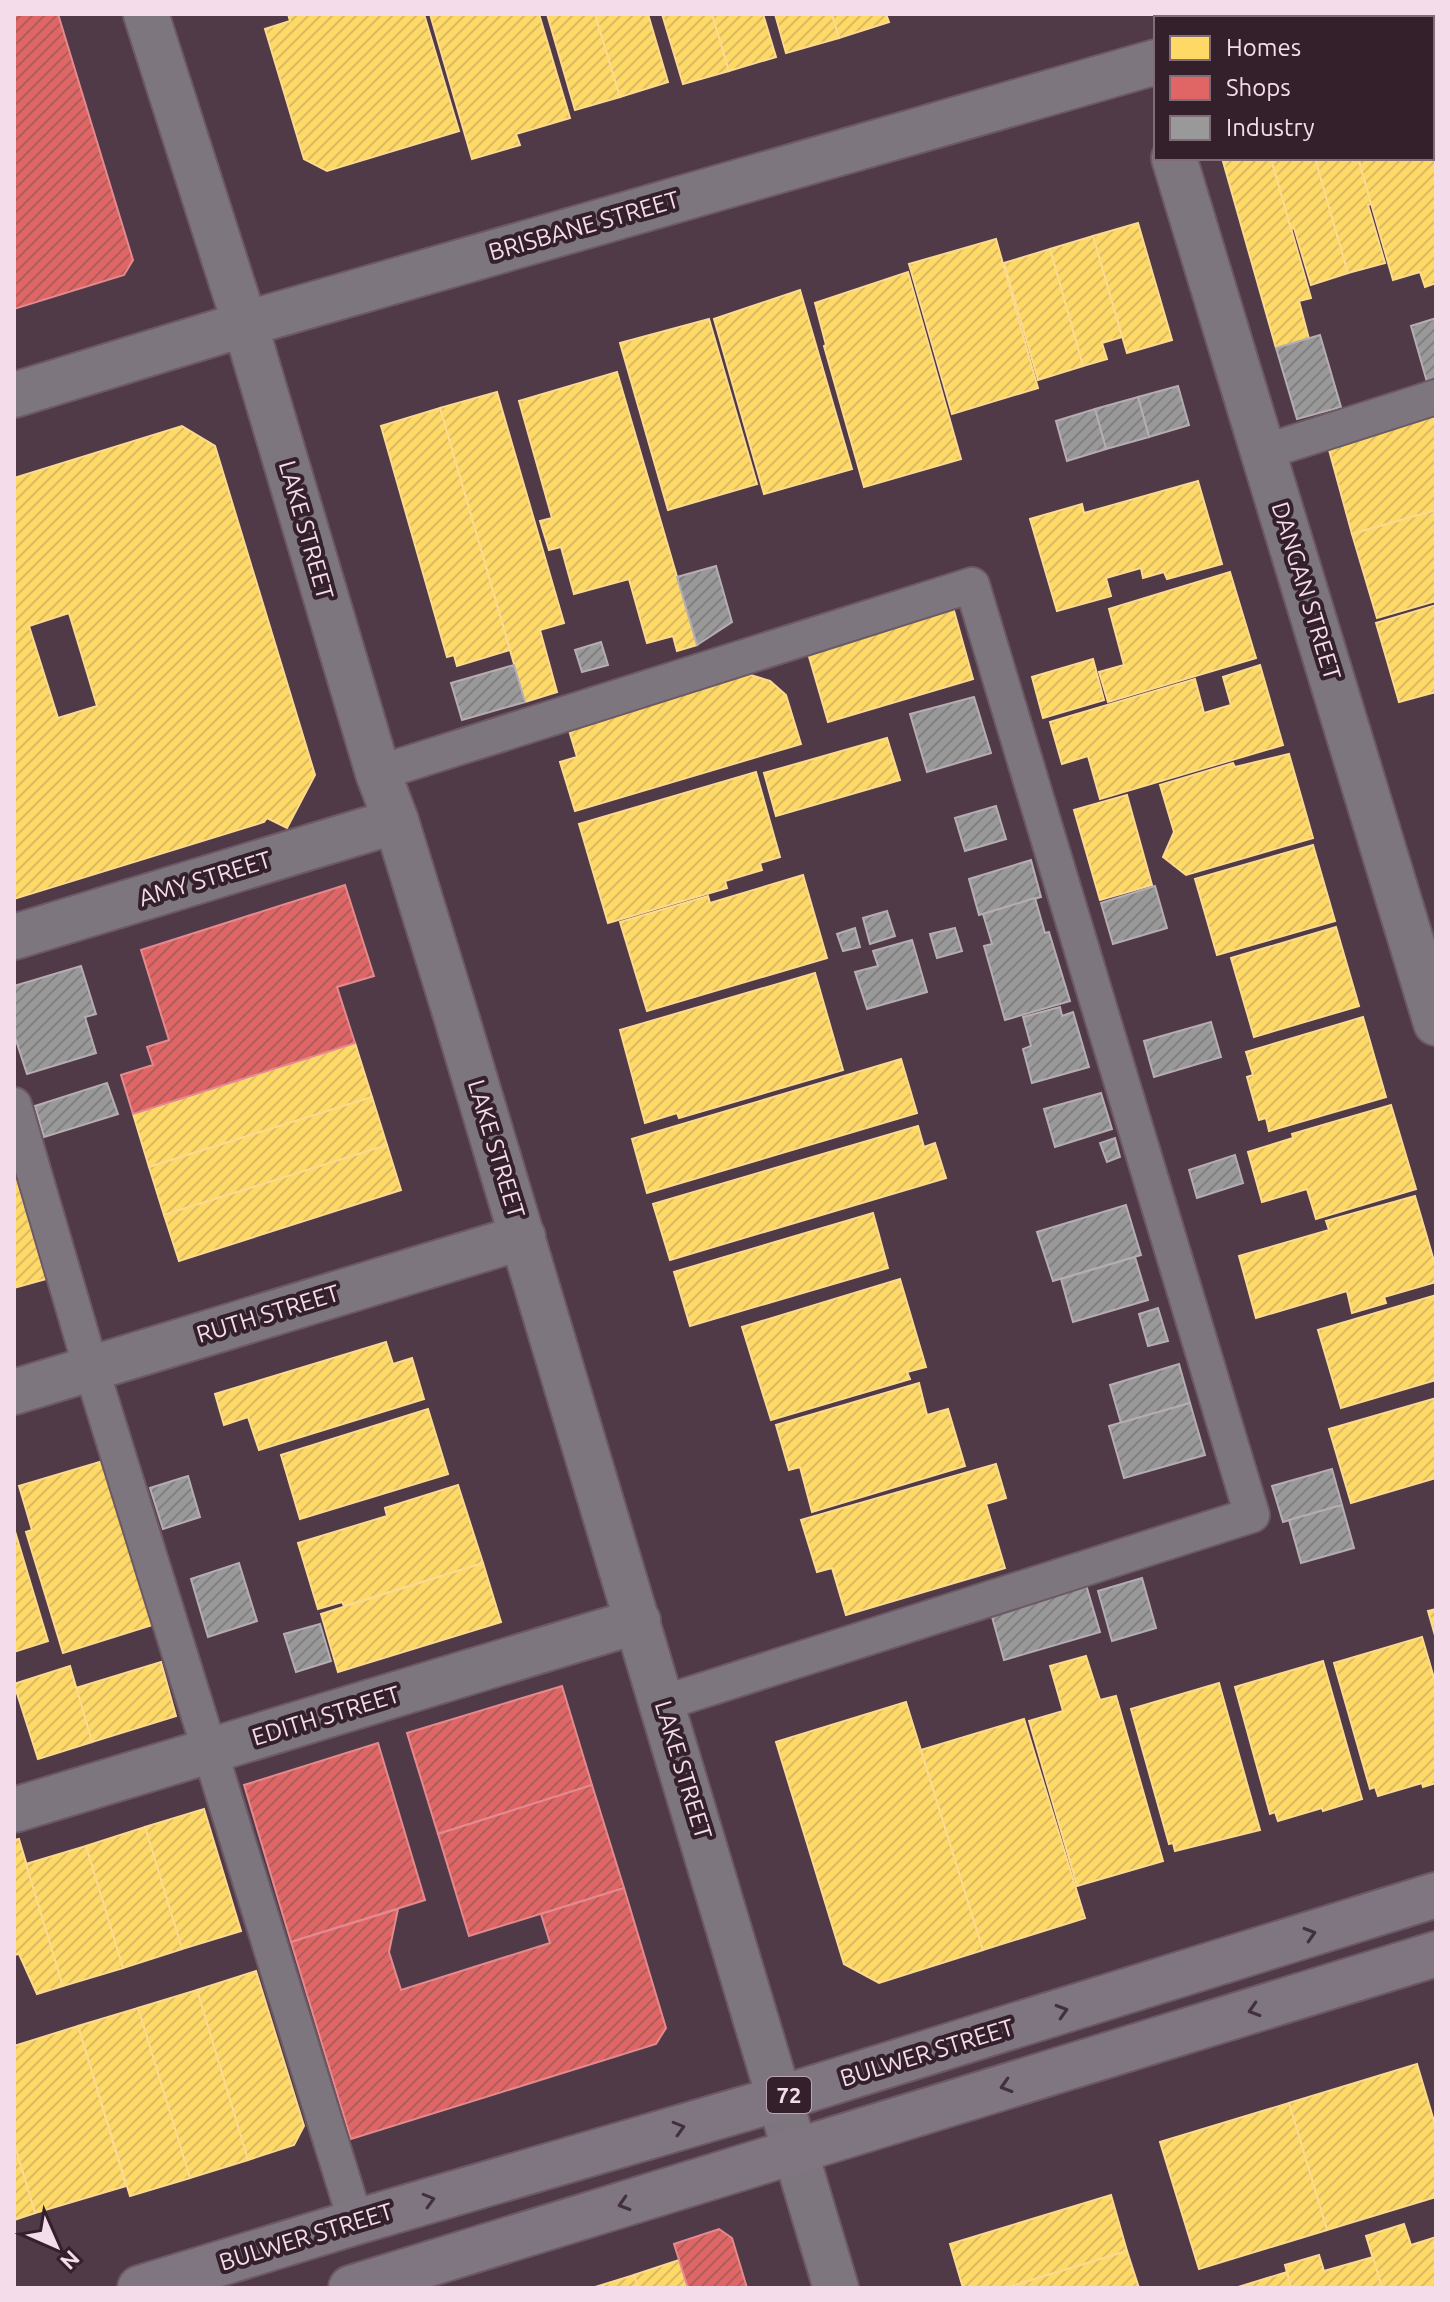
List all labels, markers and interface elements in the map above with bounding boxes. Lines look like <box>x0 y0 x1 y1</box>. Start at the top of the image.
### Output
legend <box>1154 16 1434 160</box>
text: Homes <box>1226 34 1301 61</box>
text: Shops <box>1226 74 1291 101</box>
text: Industry <box>1226 114 1315 141</box>
street label: BRISBANE STREET <box>485 185 682 266</box>
street label: LAKE STREET <box>274 457 339 602</box>
street label: DANGAN STREET <box>1267 499 1346 683</box>
street label: AMY STREET <box>135 846 274 911</box>
street label: LAKE STREET <box>463 1076 530 1221</box>
street label: RUTH STREET <box>193 1279 343 1348</box>
street label: EDITH STREET <box>249 1680 403 1751</box>
street label: LAKE STREET <box>650 1697 717 1842</box>
one-way arrow <box>1302 1927 1316 1943</box>
one-way arrow <box>1248 2001 1262 2017</box>
one-way arrow <box>1054 2004 1068 2020</box>
street label: BULWER STREET <box>837 2013 1017 2092</box>
road number: 72 <box>767 2077 811 2113</box>
one-way arrow <box>999 2077 1013 2093</box>
one-way arrow <box>671 2120 685 2137</box>
one-way arrow <box>422 2193 436 2209</box>
one-way arrow <box>617 2195 631 2211</box>
street label: BULWER STREET <box>216 2197 396 2276</box>
north arrow <box>16 2206 96 2286</box>
text: N <box>56 2246 85 2275</box>

